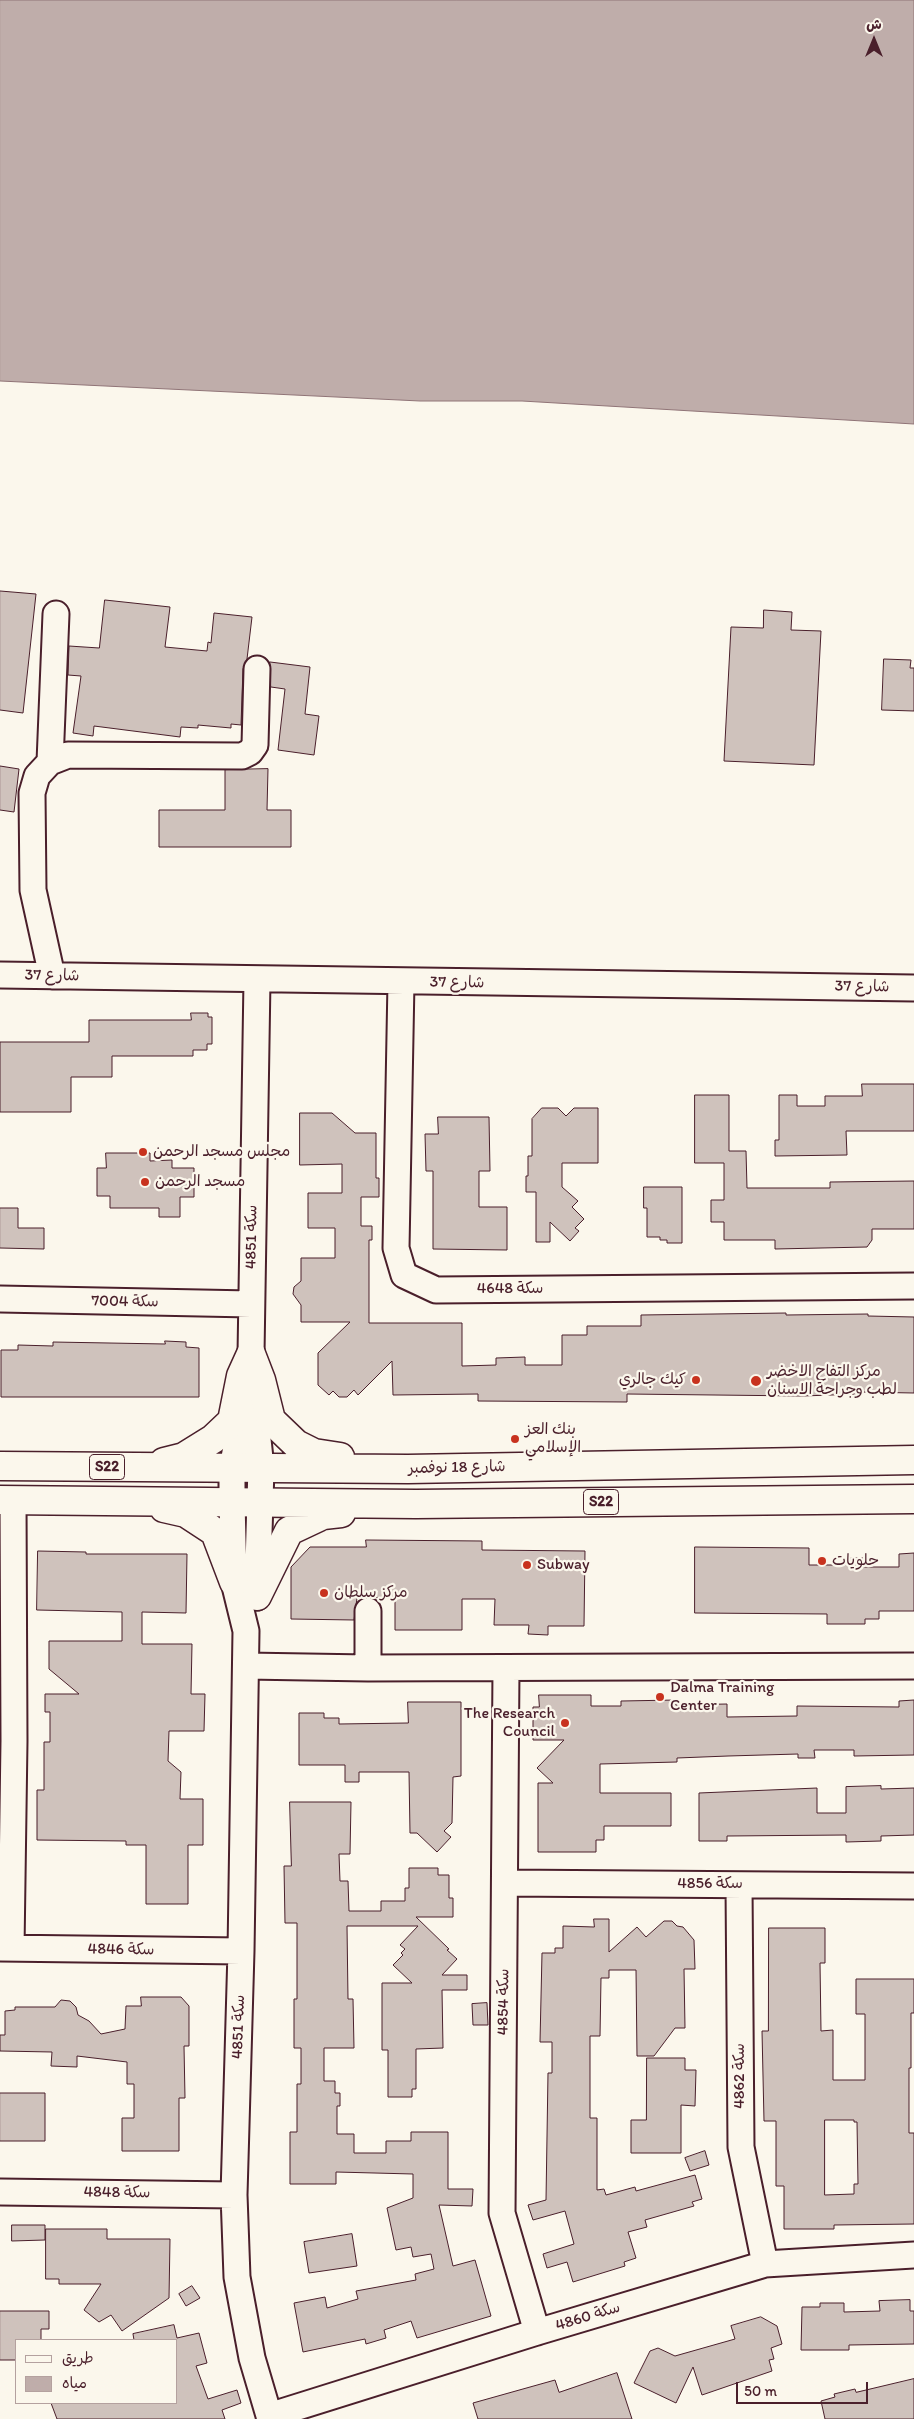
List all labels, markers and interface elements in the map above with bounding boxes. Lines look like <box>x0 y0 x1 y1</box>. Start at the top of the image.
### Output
north arrow <box>849 15 899 65</box>
text: ش <box>866 16 882 33</box>
street label: شارع 37 <box>24 966 80 986</box>
street label: شارع 37 <box>429 973 485 993</box>
street label: شارع 37 <box>834 977 890 997</box>
place label: مجلس مسجد الرحمن <box>153 1142 290 1162</box>
marker: مجلس مسجد الرحمن <box>137 1146 149 1158</box>
place label: مسجد الرحمن <box>155 1172 245 1192</box>
marker: مسجد الرحمن <box>139 1176 151 1188</box>
street label: سكة 4851 <box>242 1205 262 1269</box>
street label: سكة 4648 <box>477 1279 543 1299</box>
street label: سكة 7004 <box>91 1292 159 1312</box>
place label: مركز التفاح الاخضر لطب وجراحة الاسنان <box>767 1362 897 1400</box>
place label: كيك جالري <box>619 1370 686 1390</box>
marker: كيك جالري <box>690 1374 702 1386</box>
marker: مركز التفاح الاخضر لطب وجراحة الاسنان <box>749 1374 763 1388</box>
place label: بنك العز الإسلامي <box>525 1420 581 1458</box>
marker: بنك العز الإسلامي <box>509 1433 521 1445</box>
road number: S22 <box>90 1454 124 1480</box>
street label: شارع 18 نوفمبر <box>408 1458 506 1478</box>
road number: S22 <box>584 1490 618 1514</box>
place label: حلويات <box>832 1551 879 1571</box>
place label: Subway <box>537 1555 589 1575</box>
marker: حلويات <box>816 1555 828 1567</box>
marker: Subway <box>521 1559 533 1571</box>
place label: مركز سلطان <box>334 1583 408 1603</box>
marker: مركز سلطان <box>318 1587 330 1599</box>
place label: Dalma Training Center <box>670 1678 774 1716</box>
marker: Dalma Training Center <box>654 1691 666 1703</box>
place label: The Research Council <box>464 1704 555 1742</box>
marker: The Research Council <box>559 1717 571 1729</box>
street label: سكة 4856 <box>677 1874 743 1894</box>
street label: سكة 4846 <box>87 1940 155 1960</box>
street label: سكة 4854 <box>494 1969 514 2035</box>
street label: سكة 4851 <box>228 1994 250 2060</box>
street label: سكة 4862 <box>730 2043 750 2109</box>
street label: سكة 4848 <box>83 2183 151 2203</box>
street label: سكة 4860 <box>553 2298 623 2336</box>
legend <box>15 2339 178 2404</box>
text: طريق <box>62 2349 94 2367</box>
scale bar <box>739 2372 872 2404</box>
text: مياه <box>62 2374 87 2392</box>
text: 50 m <box>744 2382 777 2400</box>

